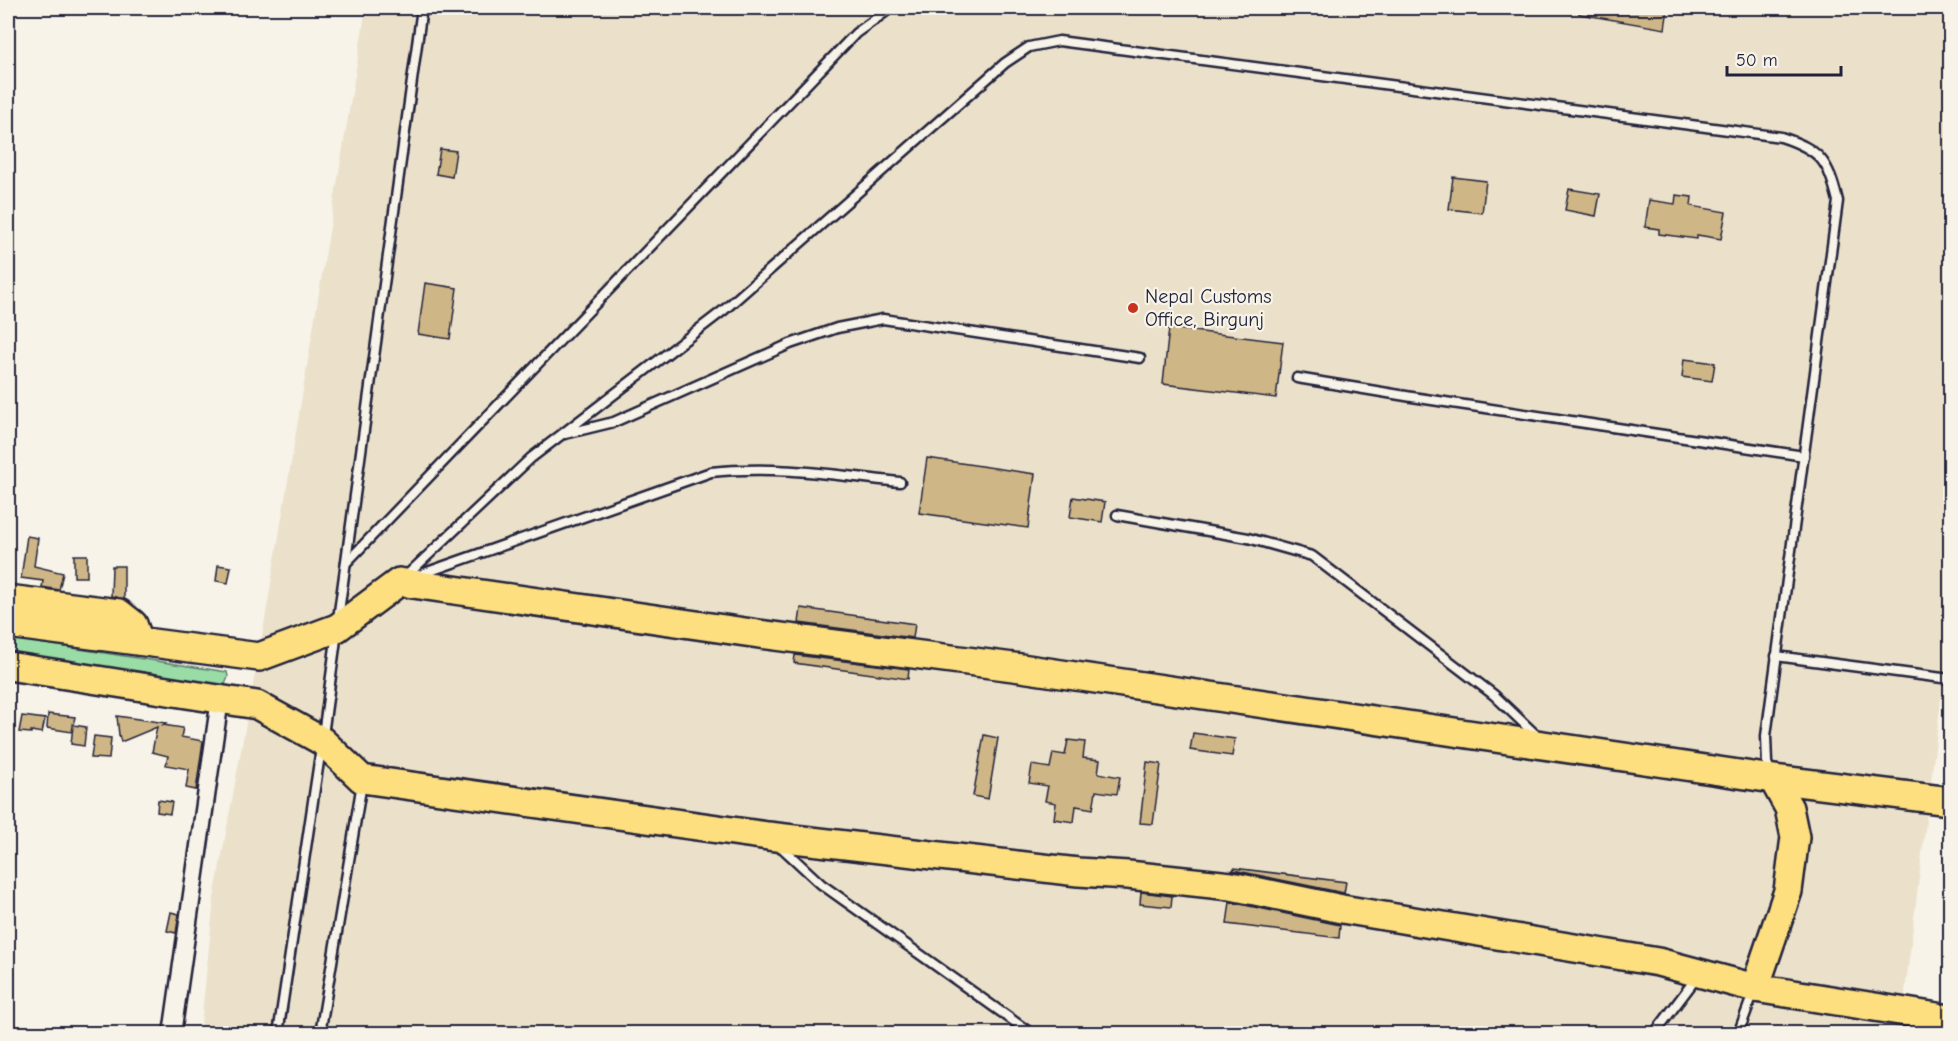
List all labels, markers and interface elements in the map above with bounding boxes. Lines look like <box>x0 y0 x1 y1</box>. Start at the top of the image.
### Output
scale bar <box>1727 39 1841 77</box>
text: 50 m <box>1736 50 1778 71</box>
place label: Nepal Customs Office, Birgunj <box>1145 285 1272 331</box>
marker: Nepal Customs Office, Birgunj <box>1126 301 1140 315</box>

